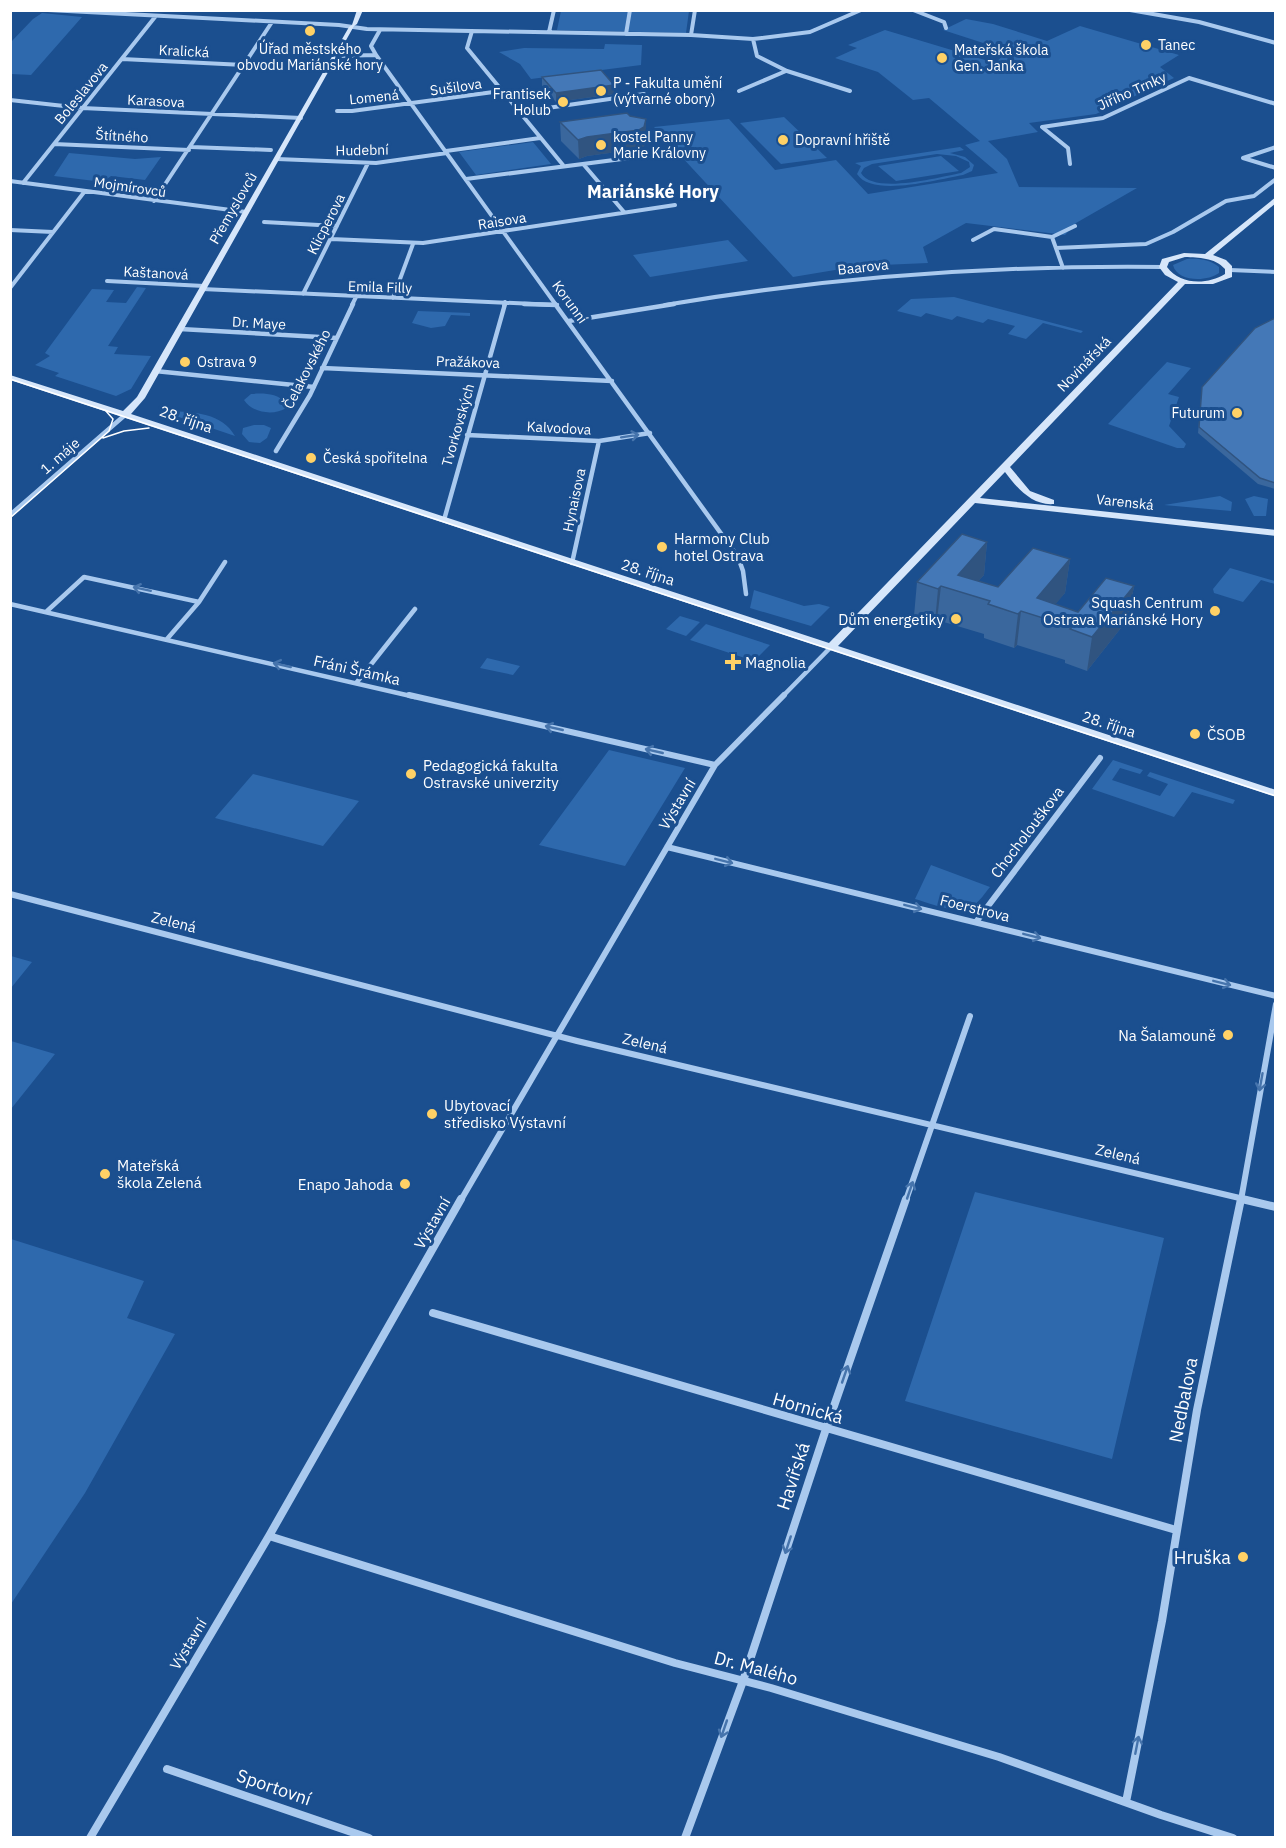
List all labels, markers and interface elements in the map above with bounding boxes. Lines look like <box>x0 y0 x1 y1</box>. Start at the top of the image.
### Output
marker: Úřad městského obvodu Mariánské hory <box>303 24 317 38</box>
place label: Tanec <box>1158 36 1195 54</box>
marker: Tanec <box>1139 38 1153 52</box>
place label: Úřad městského obvodu Mariánské hory <box>237 39 383 74</box>
street label: Kralická <box>158 41 210 61</box>
place label: Mateřská škola Gen. Janka <box>954 41 1049 75</box>
marker: Mateřská škola Gen. Janka <box>935 51 949 65</box>
street label: Boleslavova <box>50 58 112 128</box>
street label: Jiřího Trnky <box>1095 68 1169 114</box>
street label: Sušilova <box>429 74 484 100</box>
place label: P - Fakulta umění (výtvarné obory) <box>613 74 723 108</box>
marker: P - Fakulta umění (výtvarné obory) <box>594 84 608 98</box>
street label: Lomená <box>348 85 400 109</box>
place label: Frantisek Holub <box>493 85 552 119</box>
street label: Karasova <box>127 91 186 112</box>
marker: Frantisek Holub <box>556 95 570 109</box>
street label: Štítného <box>95 125 149 146</box>
place label: kostel Panny Marie Královny <box>613 128 706 162</box>
place label: Dopravní hřiště <box>795 131 891 149</box>
marker: Dopravní hřiště <box>776 133 790 147</box>
marker: kostel Panny Marie Královny <box>594 138 608 152</box>
street label: Hudební <box>335 141 389 159</box>
street label: Přemyslovců <box>205 169 261 247</box>
street label: Mojmírovců <box>93 173 167 201</box>
district label: Mariánské Hory <box>587 180 719 203</box>
street label: Klicperova <box>303 190 349 258</box>
street label: Raisova <box>477 208 528 234</box>
street label: Baarova <box>837 255 890 279</box>
street label: Kaštanová <box>123 262 190 284</box>
street label: Emila Filly <box>348 277 412 297</box>
street label: Korunní <box>548 277 592 327</box>
street label: Dr. Maye <box>232 313 287 333</box>
street label: Čelakovského <box>278 326 335 412</box>
street label: Novinářská <box>1053 332 1115 395</box>
street label: Pražákova <box>436 352 501 372</box>
place label: Ostrava 9 <box>197 353 257 371</box>
marker: Ostrava 9 <box>178 355 192 369</box>
street label: Tvorkovských <box>438 382 478 468</box>
street label: 28. října <box>157 401 215 437</box>
place label: Futurum <box>1171 404 1225 422</box>
marker: Futurum <box>1230 406 1244 420</box>
street label: Kalvodova <box>526 417 592 439</box>
one-way arrow <box>620 431 640 442</box>
street label: 1. máje <box>37 434 84 478</box>
place label: Česká spořitelna <box>323 448 428 467</box>
marker: Česká spořitelna <box>304 451 318 465</box>
street label: Hynaisova <box>558 466 590 533</box>
street label: Varenská <box>1095 490 1155 514</box>
place label: Harmony Club hotel Ostrava <box>674 529 770 565</box>
marker: Harmony Club hotel Ostrava <box>655 540 669 554</box>
street label: 28. října <box>619 554 677 590</box>
one-way arrow <box>132 583 151 595</box>
place label: Squash Centrum Ostrava Mariánské Hory <box>1043 593 1204 629</box>
marker: Squash Centrum Ostrava Mariánské Hory <box>1208 604 1222 618</box>
place label: Dům energetiky <box>838 610 945 629</box>
marker: Dům energetiky <box>949 612 963 626</box>
street label: Fráni Šrámka <box>312 651 402 689</box>
place label: Magnolia <box>745 653 806 672</box>
marker: Magnolia <box>726 655 740 669</box>
one-way arrow <box>273 659 292 670</box>
street label: 28. října <box>1080 706 1138 742</box>
one-way arrow <box>544 722 564 733</box>
place label: ČSOB <box>1207 725 1245 744</box>
marker: ČSOB <box>1188 727 1202 741</box>
one-way arrow <box>645 745 664 757</box>
place label: Pedagogická fakulta Ostravské univerzity <box>423 756 559 792</box>
marker: Pedagogická fakulta Ostravské univerzity <box>404 767 418 781</box>
street label: Výstavní <box>654 775 700 833</box>
street label: Chocholouškova <box>986 782 1068 882</box>
one-way arrow <box>714 855 733 867</box>
street label: Foerstrova <box>938 890 1012 926</box>
one-way arrow <box>903 901 922 913</box>
street label: Zelená <box>150 907 198 937</box>
one-way arrow <box>1023 930 1042 942</box>
one-way arrow <box>1212 977 1231 989</box>
place label: Na Šalamouně <box>1118 1026 1216 1045</box>
marker: Na Šalamouně <box>1221 1028 1235 1042</box>
street label: Zelená <box>621 1029 669 1057</box>
one-way arrow <box>1255 1072 1266 1092</box>
place label: Ubytovací středisko Výstavní <box>444 1096 566 1132</box>
marker: Ubytovací středisko Výstavní <box>425 1107 439 1121</box>
street label: Zelená <box>1094 1140 1142 1168</box>
place label: Mateřská škola Zelená <box>117 1156 202 1192</box>
marker: Mateřská škola Zelená <box>98 1167 112 1181</box>
place label: Enapo Jahoda <box>298 1175 393 1194</box>
marker: Enapo Jahoda <box>398 1177 412 1191</box>
one-way arrow <box>905 1181 916 1200</box>
street label: Výstavní <box>410 1194 454 1252</box>
street label: Nedbalova <box>1163 1355 1203 1445</box>
one-way arrow <box>840 1365 851 1384</box>
street label: Hornická <box>770 1387 846 1429</box>
street label: Havířská <box>771 1439 815 1513</box>
one-way arrow <box>781 1535 792 1554</box>
place label: Hruška <box>1174 1546 1231 1569</box>
marker: Hruška <box>1236 1550 1250 1564</box>
street label: Výstavní <box>165 1615 211 1673</box>
street label: Dr. Malého <box>712 1646 800 1690</box>
one-way arrow <box>717 1719 728 1738</box>
one-way arrow <box>1132 1735 1143 1755</box>
street label: Sportovní <box>234 1764 315 1811</box>

